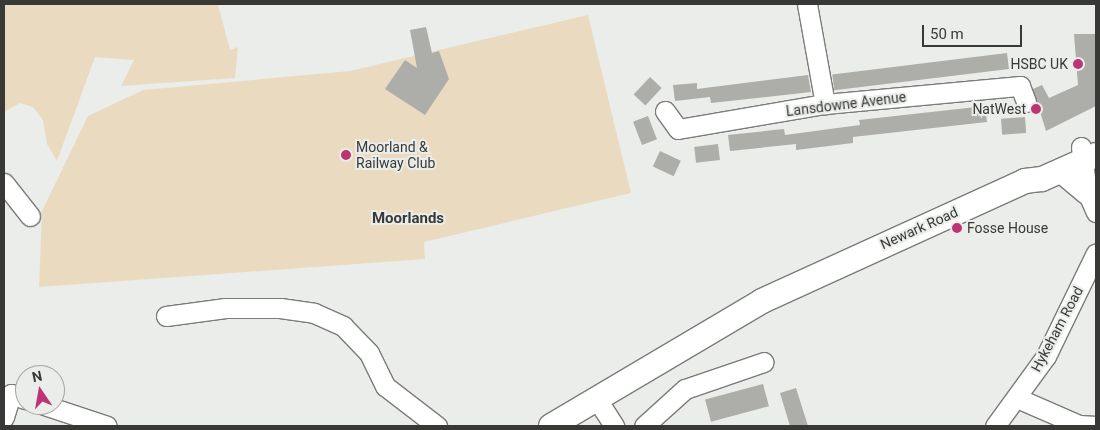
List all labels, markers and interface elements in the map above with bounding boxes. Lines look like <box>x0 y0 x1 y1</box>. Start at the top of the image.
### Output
scale bar <box>925 15 1025 47</box>
text: 50 m <box>930 25 964 43</box>
place label: HSBC UK <box>1011 56 1068 72</box>
marker: HSBC UK <box>1072 58 1084 70</box>
street label: Lansdowne Avenue <box>785 88 907 120</box>
place label: NatWest <box>972 101 1026 117</box>
marker: NatWest <box>1030 103 1042 115</box>
place label: Moorland & Railway Club <box>356 139 435 172</box>
marker: Moorland & Railway Club <box>340 149 352 161</box>
street label: Newark Road <box>878 203 960 253</box>
district label: Moorlands <box>372 210 444 228</box>
place label: Fosse House <box>967 220 1048 236</box>
marker: Fosse House <box>951 222 963 234</box>
street label: Hykeham Road <box>1027 283 1087 375</box>
north arrow <box>15 365 65 415</box>
text: N <box>31 367 44 385</box>

